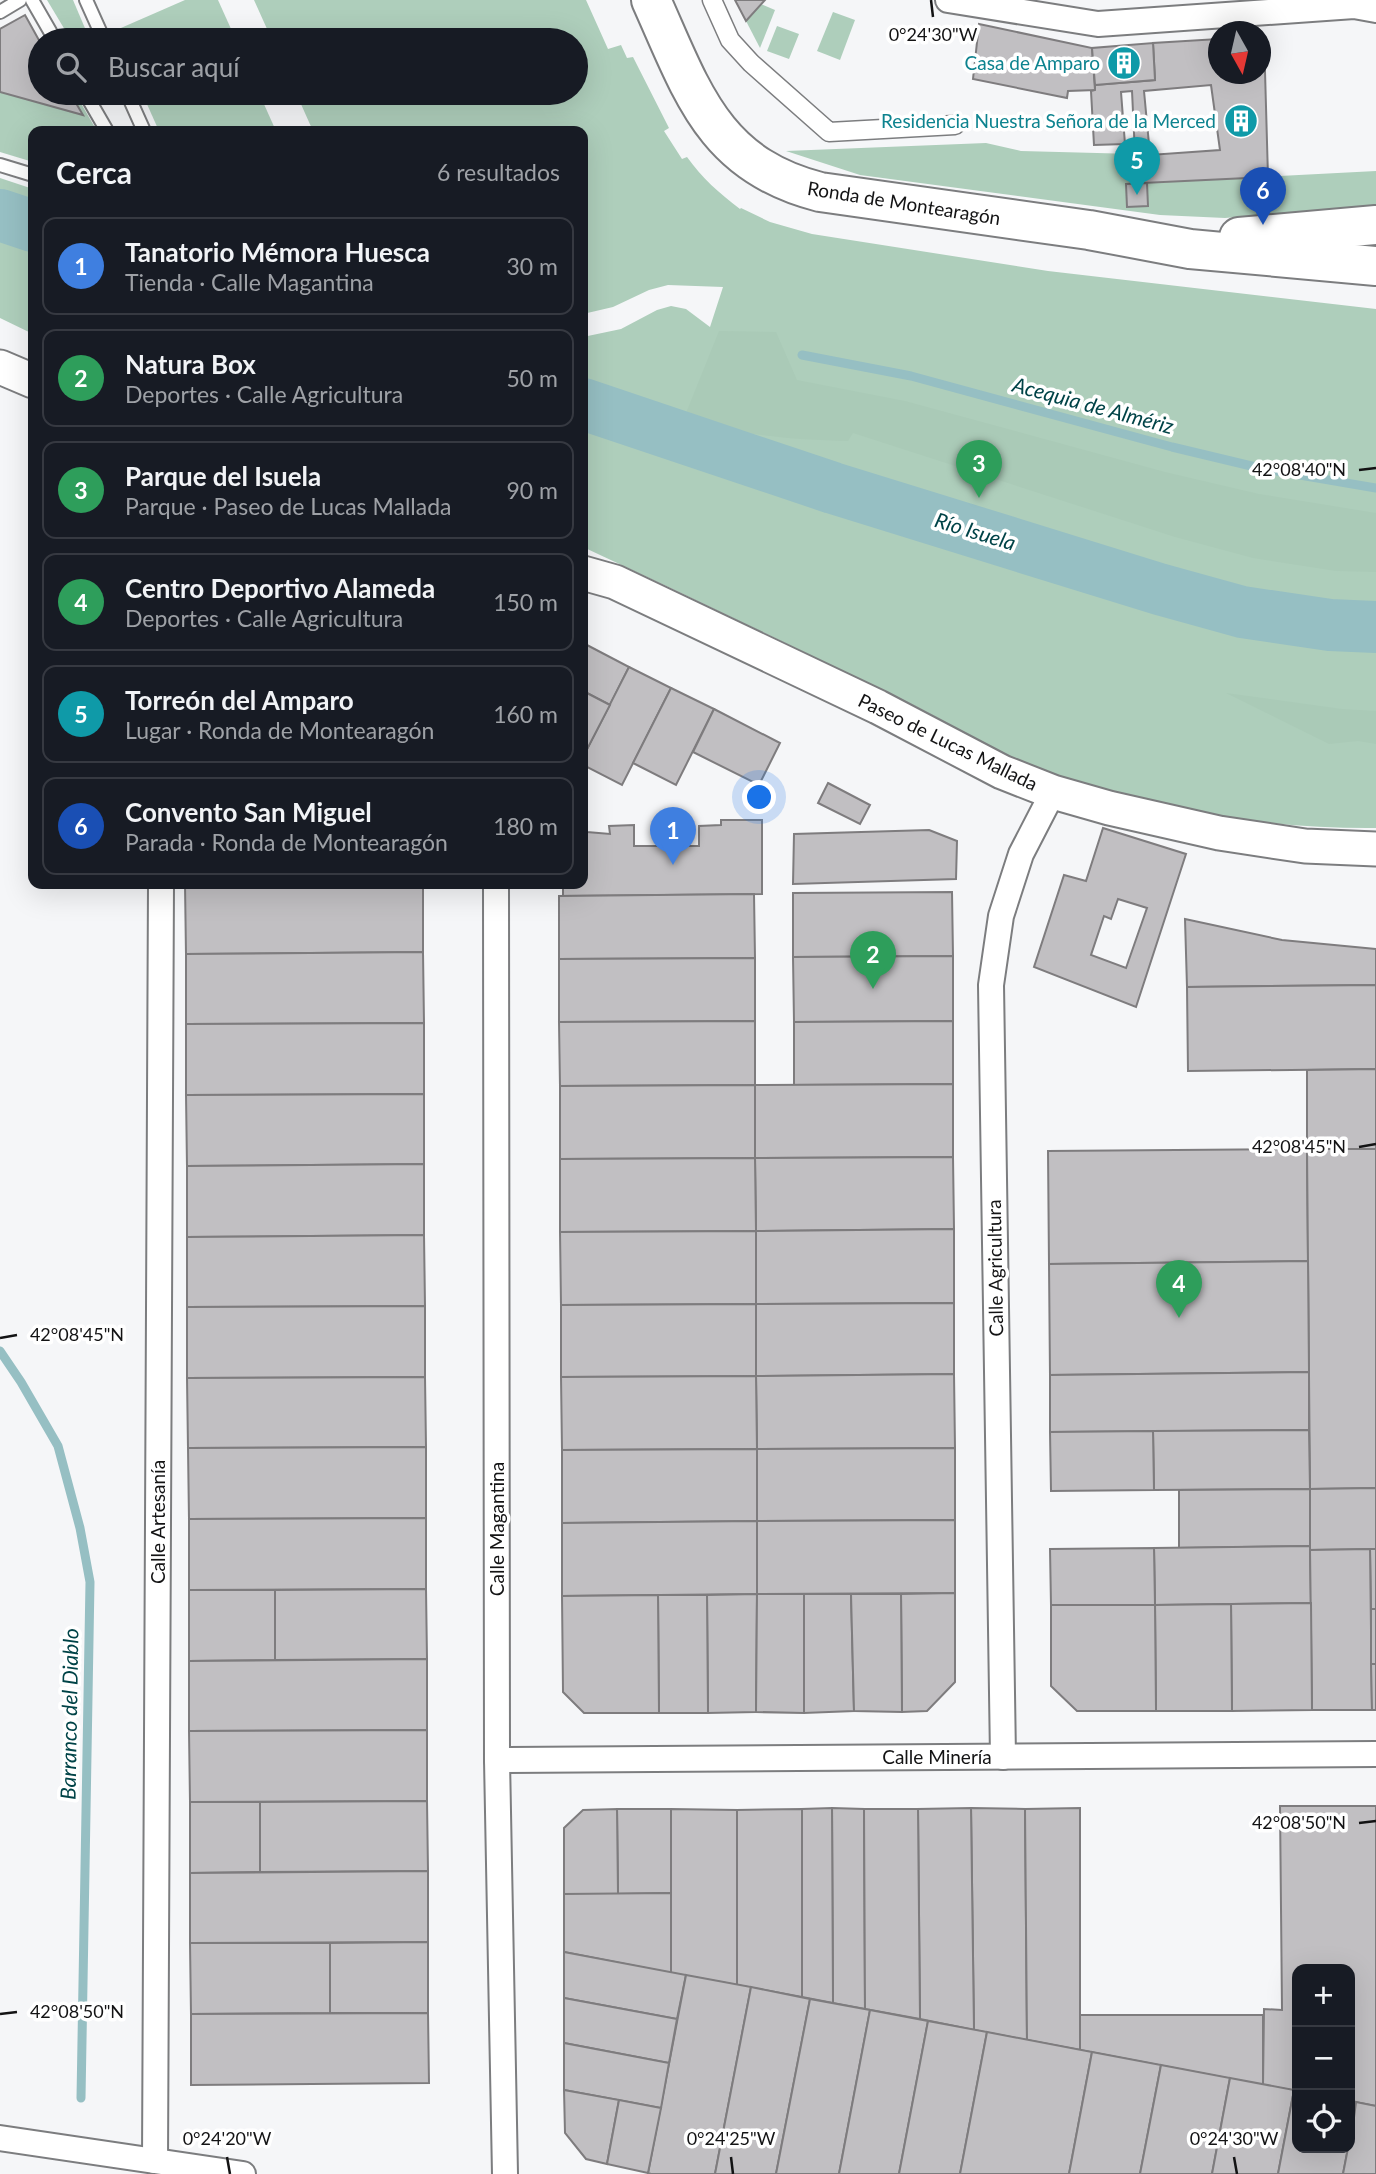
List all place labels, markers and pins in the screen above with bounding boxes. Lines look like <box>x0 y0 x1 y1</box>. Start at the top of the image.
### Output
building icon: Casa de Amparo <box>1105 44 1143 82</box>
place label: Casa de Amparo <box>965 51 1100 74</box>
building icon: Residencia Nuestra Señora de la Merced <box>1222 102 1260 140</box>
place label: Residencia Nuestra Señora de la Merced <box>881 109 1216 132</box>
pin: 5 <box>1114 137 1160 195</box>
pin: 6 <box>1240 167 1286 225</box>
pin: 3 <box>956 440 1002 498</box>
pin: 1 <box>650 807 696 865</box>
pin: 2 <box>850 931 896 989</box>
pin: 4 <box>1156 1260 1202 1318</box>

